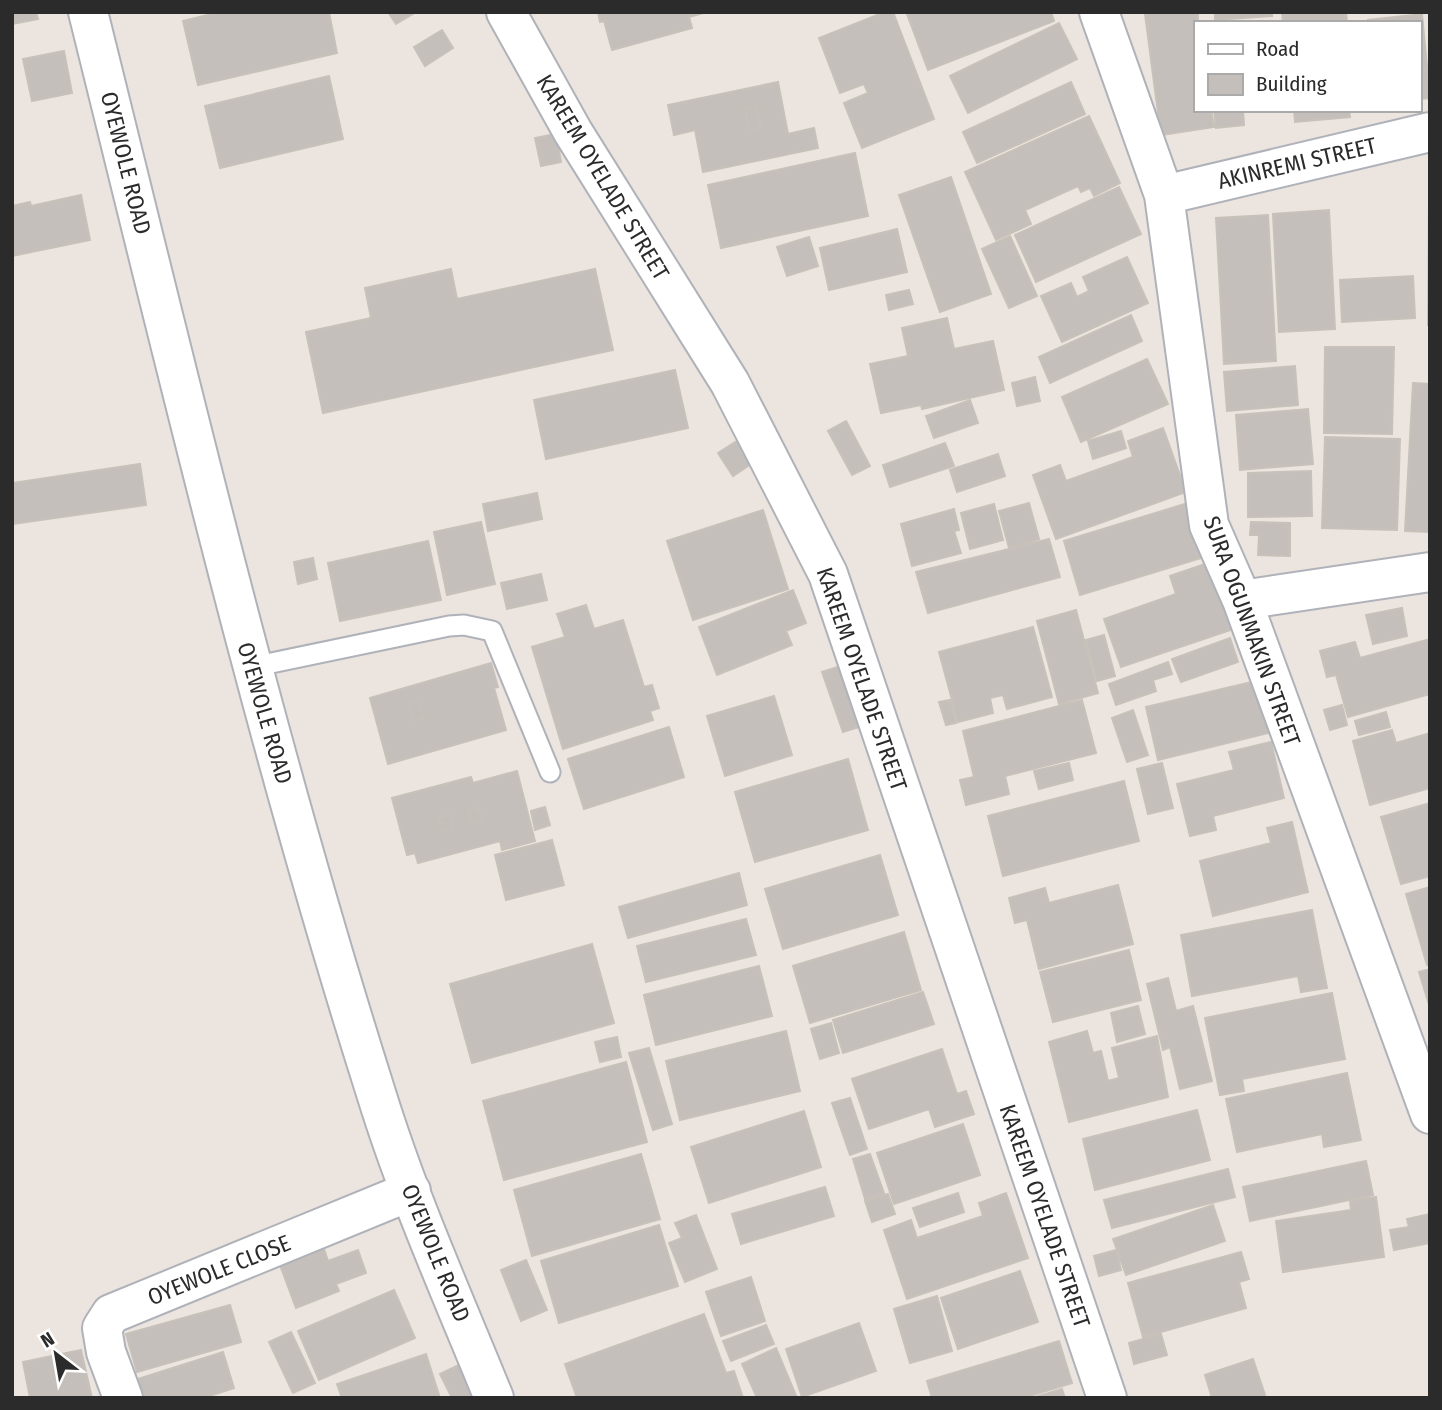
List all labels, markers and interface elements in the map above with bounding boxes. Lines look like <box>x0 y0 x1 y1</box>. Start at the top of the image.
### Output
legend <box>1194 21 1421 112</box>
text: Road <box>1256 36 1300 62</box>
street label: KAREEM OYELADE STREET <box>531 69 676 285</box>
text: Building <box>1256 71 1327 97</box>
street label: OYEWOLE ROAD <box>95 89 157 237</box>
street label: AKINREMI STREET <box>1215 131 1379 195</box>
street label: SURA OGUNMAKIN STREET <box>1197 512 1307 750</box>
street label: KAREEM OYELADE STREET <box>811 564 913 795</box>
street label: OYEWOLE ROAD <box>231 639 299 787</box>
street label: KAREEM OYELADE STREET <box>994 1101 1096 1332</box>
street label: OYEWOLE ROAD <box>396 1180 476 1326</box>
street label: OYEWOLE CLOSE <box>144 1229 294 1311</box>
north arrow <box>21 1319 91 1389</box>
text: N <box>37 1327 58 1353</box>

